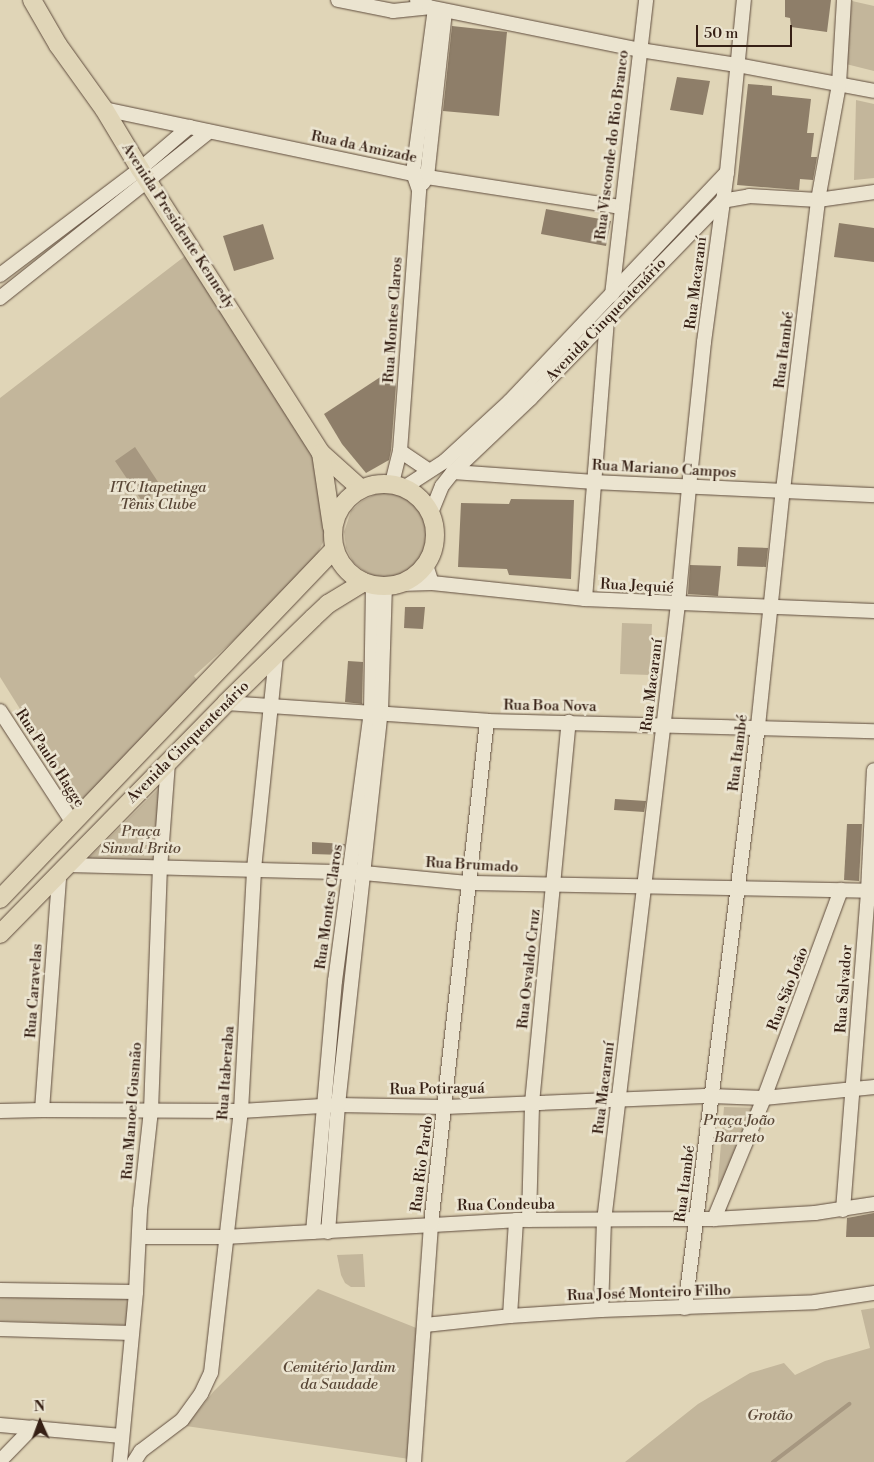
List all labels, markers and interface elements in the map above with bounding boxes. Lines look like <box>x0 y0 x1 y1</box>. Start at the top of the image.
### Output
scale bar <box>699 15 795 47</box>
text: 50 m <box>704 24 738 43</box>
street label: Rua Visconde do Rio Branco <box>591 49 633 241</box>
street label: Rua da Amizade <box>309 127 419 167</box>
street label: Avenida Presidente Kennedy <box>118 140 238 312</box>
street label: Rua Macaraní <box>681 235 711 331</box>
street label: Avenida Cinquentenário <box>542 254 670 386</box>
street label: Rua Montes Claros <box>380 256 406 384</box>
street label: Rua Itambé <box>770 310 798 390</box>
street label: Rua Mariano Campos <box>591 456 737 482</box>
park label: ITC Itapetinga Tênis Clube <box>110 478 206 513</box>
street label: Rua Jequié <box>600 575 674 597</box>
street label: Rua Macaraní <box>637 637 667 733</box>
street label: Avenida Cinquentenário <box>123 677 253 807</box>
street label: Rua Boa Nova <box>503 696 597 716</box>
street label: Rua Paulo Hagge <box>11 705 89 811</box>
street label: Rua Itambé <box>724 713 752 793</box>
park label: Praça Sinval Brito <box>101 822 181 857</box>
street label: Rua Montes Claros <box>311 843 347 971</box>
street label: Rua Brumado <box>425 854 519 876</box>
street label: Rua Osvaldo Cruz <box>514 908 544 1030</box>
street label: Rua Caravelas <box>22 943 46 1039</box>
street label: Rua Salvador <box>832 944 856 1034</box>
street label: Rua São João <box>764 945 812 1033</box>
street label: Rua Itaberaba <box>214 1025 238 1121</box>
street label: Rua Macaraní <box>589 1040 619 1136</box>
street label: Rua Manoel Gusmão <box>118 1041 146 1181</box>
street label: Rua Potiraguá <box>389 1079 485 1099</box>
park label: Praça João Barreto <box>703 1111 775 1146</box>
street label: Rua Rio Pardo <box>407 1115 437 1213</box>
street label: Rua Itambé <box>671 1144 699 1224</box>
street label: Rua Condeuba <box>457 1195 555 1215</box>
street label: Rua José Monteiro Filho <box>567 1281 731 1305</box>
park label: Cemitério Jardim da Saudade <box>282 1358 396 1393</box>
north arrow <box>15 1397 65 1447</box>
text: N <box>34 1398 45 1416</box>
park label: Grotão <box>747 1407 793 1425</box>

